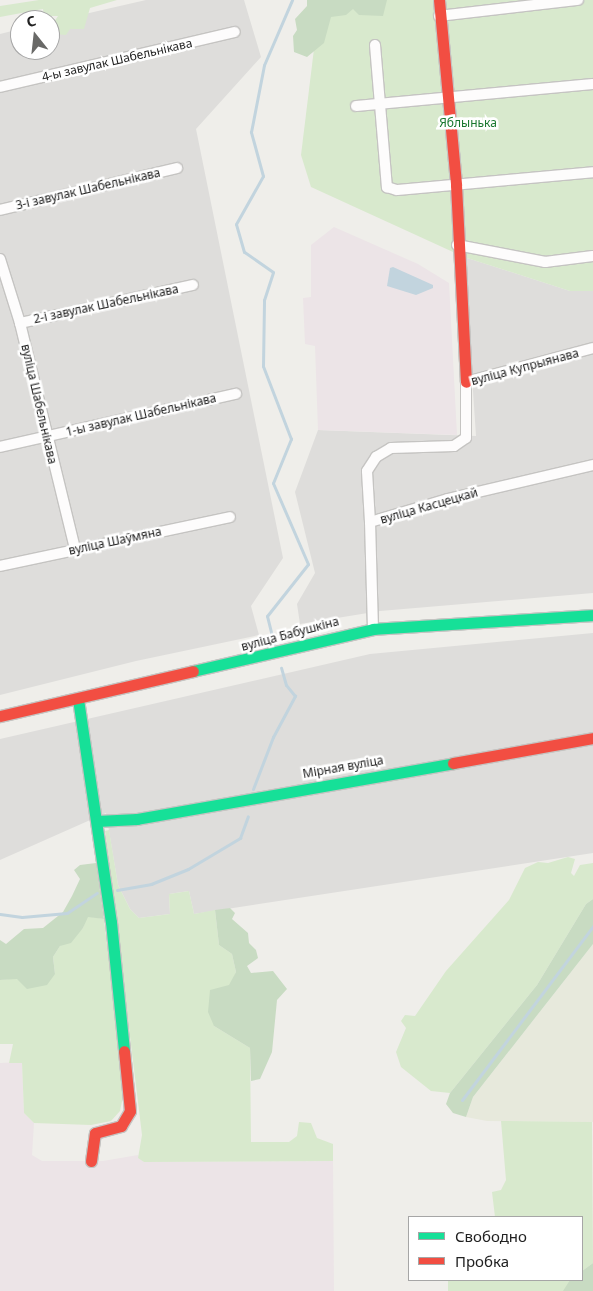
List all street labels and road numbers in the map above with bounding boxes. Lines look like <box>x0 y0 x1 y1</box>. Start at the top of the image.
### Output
street label: 4-ы завулак Шабельнікава <box>40 36 194 84</box>
street label: 3-і завулак Шабельнікава <box>14 165 162 213</box>
street label: 2-і завулак Шабельнікава <box>32 282 180 326</box>
street label: вуліца Шабельнікава <box>18 343 60 465</box>
street label: вуліца Купрыянава <box>470 346 580 388</box>
street label: 1-ы завулак Шабельнікава <box>64 391 218 439</box>
street label: вуліца Касцецкай <box>378 485 480 527</box>
street label: вуліца Шаўмяна <box>67 524 163 558</box>
street label: вуліца Бабушкіна <box>240 614 340 654</box>
street label: Мірная вуліца <box>302 753 384 781</box>

